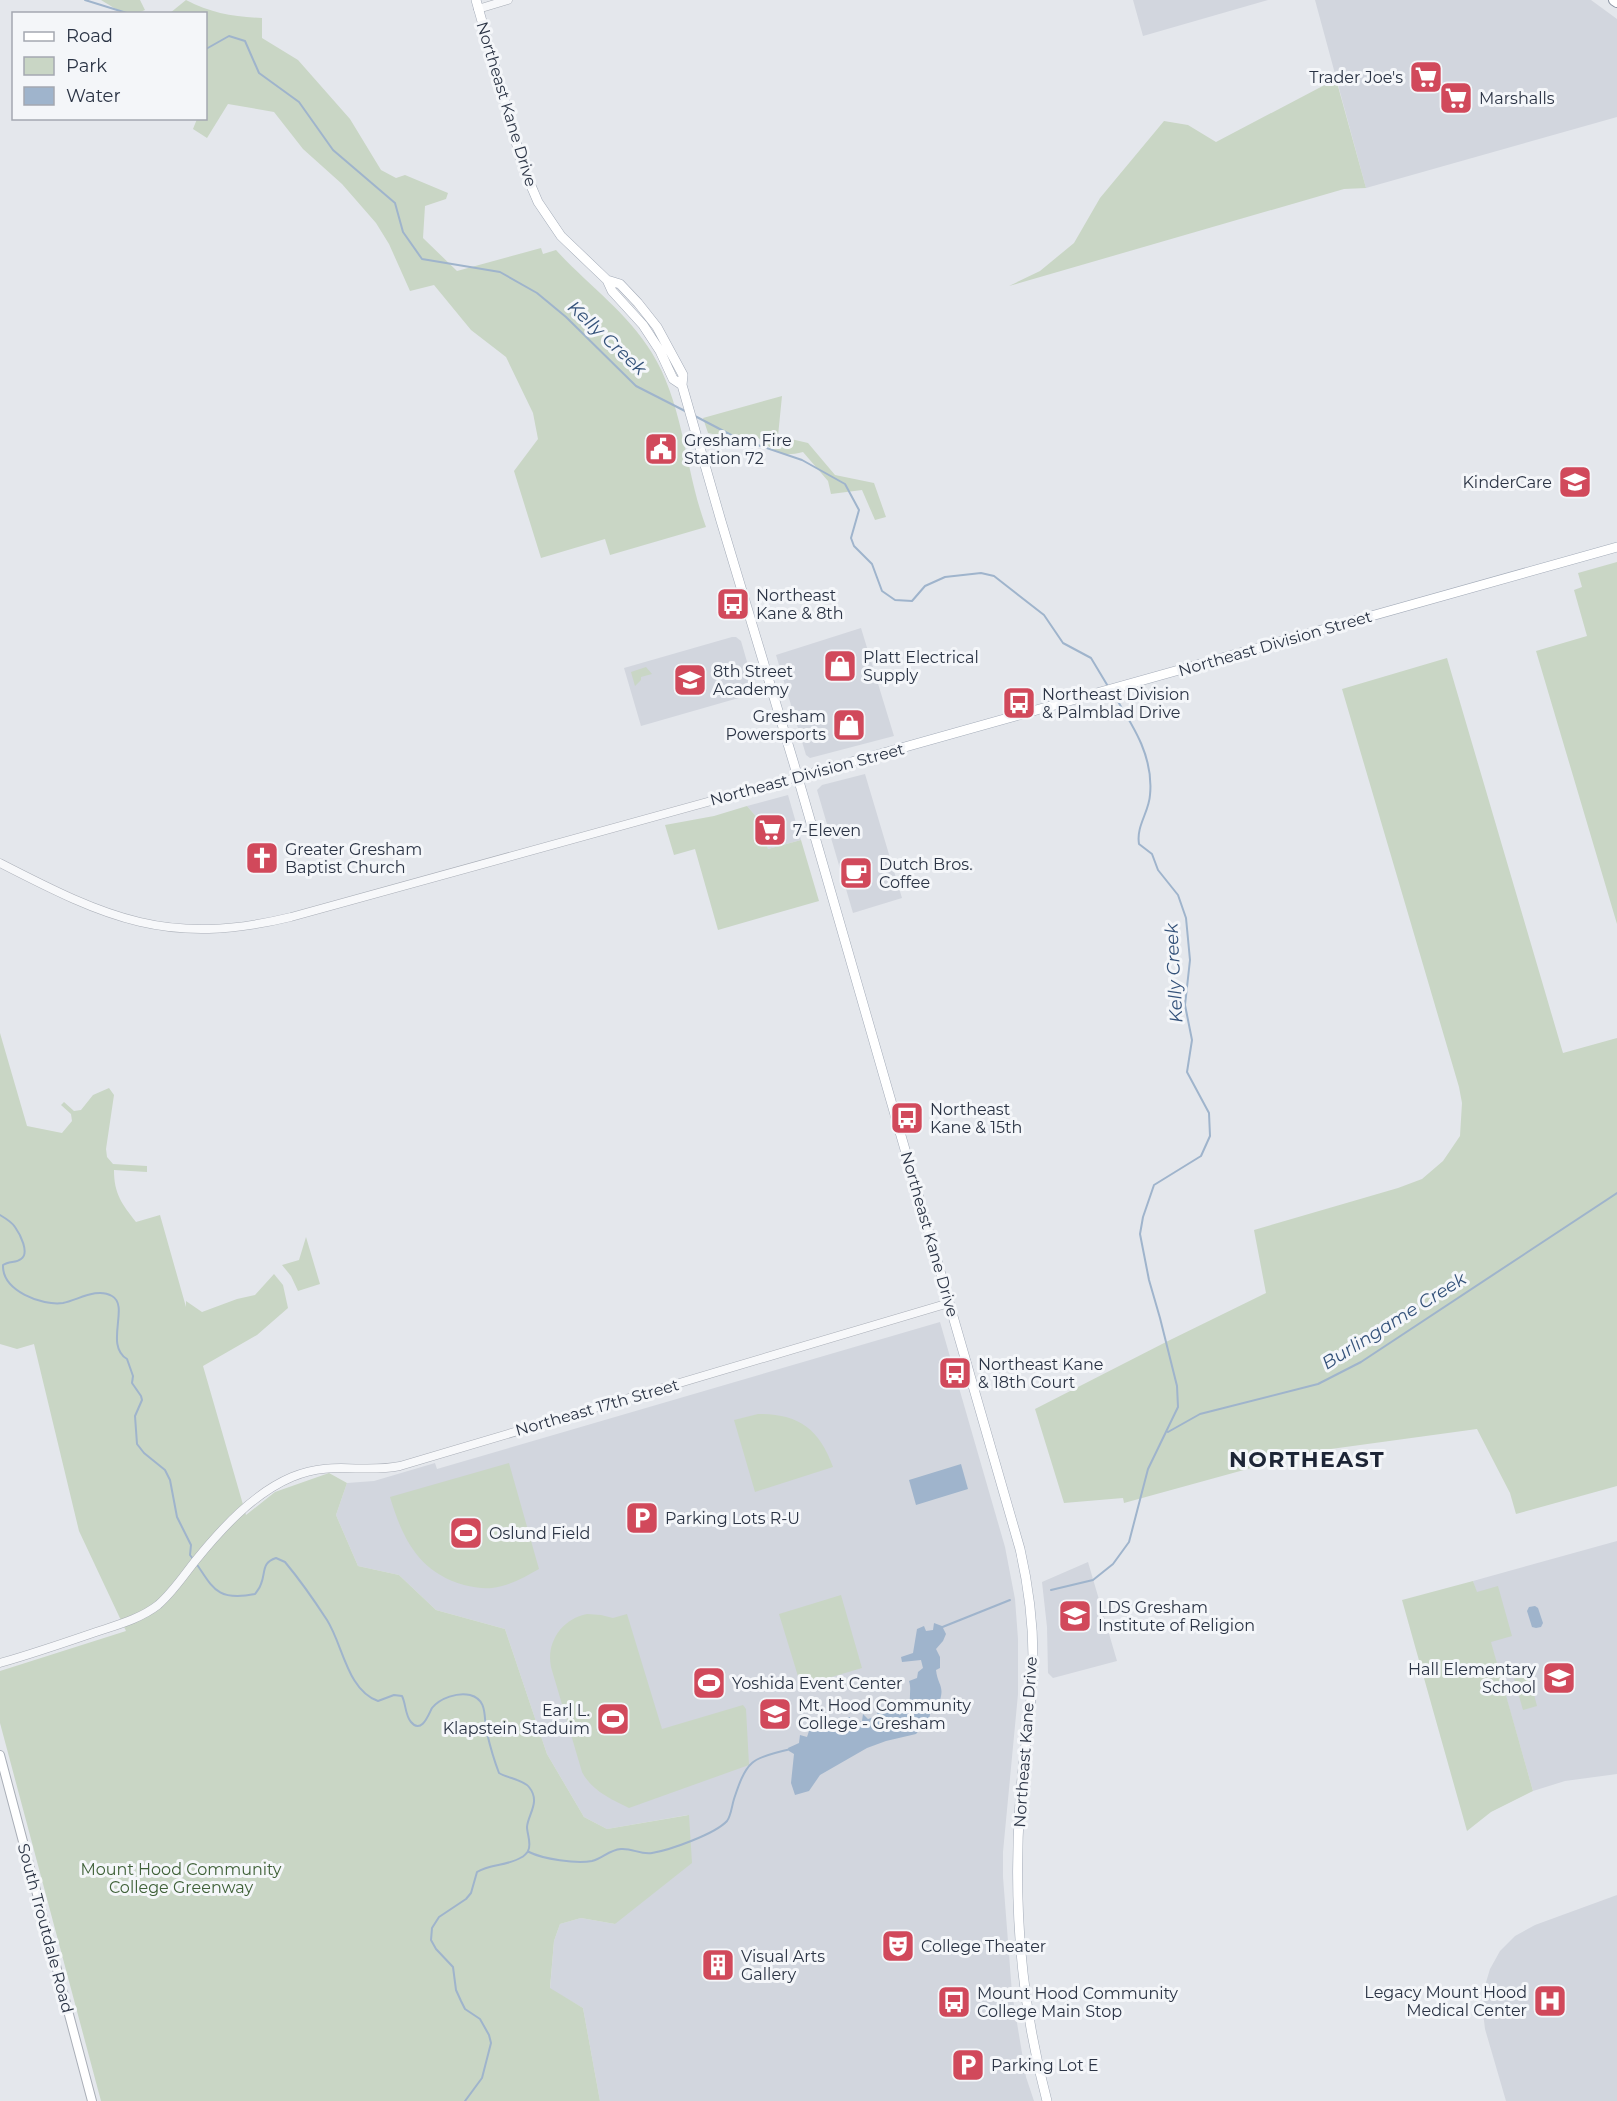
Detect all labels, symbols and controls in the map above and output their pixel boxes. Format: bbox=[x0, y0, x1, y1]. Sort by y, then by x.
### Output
legend bbox=[12, 12, 207, 120]
street label: Northeast Kane Drive bbox=[472, 19, 541, 189]
text: Road bbox=[66, 25, 113, 47]
text: Park bbox=[66, 55, 107, 77]
supermarket icon: Trader Joe's bbox=[1408, 59, 1444, 95]
place label: Trader Joe's bbox=[1309, 68, 1403, 87]
supermarket icon: Marshalls bbox=[1438, 80, 1474, 116]
text: Water bbox=[66, 85, 121, 107]
place label: Marshalls bbox=[1479, 89, 1555, 108]
water label: Kelly Creek bbox=[563, 296, 652, 381]
public building icon: Gresham Fire Station 72 bbox=[643, 431, 679, 467]
place label: Gresham Fire Station 72 bbox=[684, 431, 792, 468]
school or university icon: KinderCare bbox=[1557, 464, 1593, 500]
place label: KinderCare bbox=[1462, 473, 1552, 492]
bus stop icon: Northeast Kane & 8th bbox=[715, 586, 751, 622]
place label: Northeast Kane & 8th bbox=[756, 586, 844, 623]
street label: Northeast Division Street bbox=[1176, 607, 1375, 680]
shop icon: Platt Electrical Supply bbox=[822, 648, 858, 684]
place label: Platt Electrical Supply bbox=[863, 648, 979, 685]
school or university icon: 8th Street Academy bbox=[672, 662, 708, 698]
place label: 8th Street Academy bbox=[713, 662, 794, 699]
bus stop icon: Northeast Division & Palmblad Drive bbox=[1001, 685, 1037, 721]
place label: Northeast Division & Palmblad Drive bbox=[1042, 685, 1190, 722]
place label: Gresham Powersports bbox=[725, 707, 826, 744]
shop icon: Gresham Powersports bbox=[831, 707, 867, 743]
street label: Northeast Division Street bbox=[708, 739, 907, 810]
supermarket icon: 7-Eleven bbox=[752, 812, 788, 848]
place label: 7-Eleven bbox=[793, 821, 861, 840]
church icon: Greater Gresham Baptist Church bbox=[244, 840, 280, 876]
place label: Greater Gresham Baptist Church bbox=[285, 840, 422, 877]
cafe icon: Dutch Bros. Coffee bbox=[838, 855, 874, 891]
place label: Dutch Bros. Coffee bbox=[879, 855, 973, 892]
water label: Kelly Creek bbox=[1160, 921, 1188, 1023]
bus stop icon: Northeast Kane & 15th bbox=[889, 1100, 925, 1136]
place label: Northeast Kane & 15th bbox=[930, 1100, 1022, 1137]
street label: Northeast Kane Drive bbox=[897, 1149, 962, 1319]
water label: Burlingame Creek bbox=[1318, 1267, 1471, 1374]
bus stop icon: Northeast Kane & 18th Court bbox=[937, 1355, 973, 1391]
place label: Northeast Kane & 18th Court bbox=[978, 1355, 1103, 1392]
street label: Northeast 17th Street bbox=[513, 1375, 682, 1440]
district label: NORTHEAST bbox=[1229, 1446, 1385, 1473]
parking icon: Parking Lots R-U bbox=[624, 1500, 660, 1536]
place label: Parking Lots R-U bbox=[665, 1509, 800, 1528]
sports icon: Oslund Field bbox=[448, 1515, 484, 1551]
place label: Oslund Field bbox=[489, 1524, 590, 1543]
school or university icon: LDS Gresham Institute of Religion bbox=[1057, 1598, 1093, 1634]
place label: LDS Gresham Institute of Religion bbox=[1098, 1598, 1255, 1635]
street label: Northeast Kane Drive bbox=[1010, 1656, 1041, 1828]
place label: Hall Elementary School bbox=[1408, 1660, 1536, 1697]
school or university icon: Hall Elementary School bbox=[1541, 1660, 1577, 1696]
sports icon: Yoshida Event Center bbox=[691, 1665, 727, 1701]
place label: Yoshida Event Center bbox=[732, 1674, 903, 1693]
school or university icon: Mt. Hood Community College - Gresham bbox=[757, 1696, 793, 1732]
place label: Mt. Hood Community College - Gresham bbox=[798, 1696, 971, 1733]
place label: Earl L. Klapstein Staduim bbox=[443, 1701, 590, 1738]
sports icon: Earl L. Klapstein Staduim bbox=[595, 1701, 631, 1737]
street label: South Troutdale Road bbox=[14, 1841, 77, 2015]
park label: Mount Hood Community College Greenway bbox=[81, 1860, 282, 1897]
theatre icon: College Theater bbox=[880, 1928, 916, 1964]
place label: College Theater bbox=[921, 1937, 1046, 1956]
building icon: Visual Arts Gallery bbox=[700, 1947, 736, 1983]
place label: Visual Arts Gallery bbox=[741, 1947, 825, 1984]
place label: Legacy Mount Hood Medical Center bbox=[1364, 1983, 1527, 2020]
hospital icon: Legacy Mount Hood Medical Center bbox=[1532, 1983, 1568, 2019]
bus stop icon: Mount Hood Community College Main Stop bbox=[936, 1984, 972, 2020]
place label: Mount Hood Community College Main Stop bbox=[977, 1984, 1178, 2021]
parking icon: Parking Lot E bbox=[950, 2047, 986, 2083]
place label: Parking Lot E bbox=[991, 2056, 1099, 2075]

